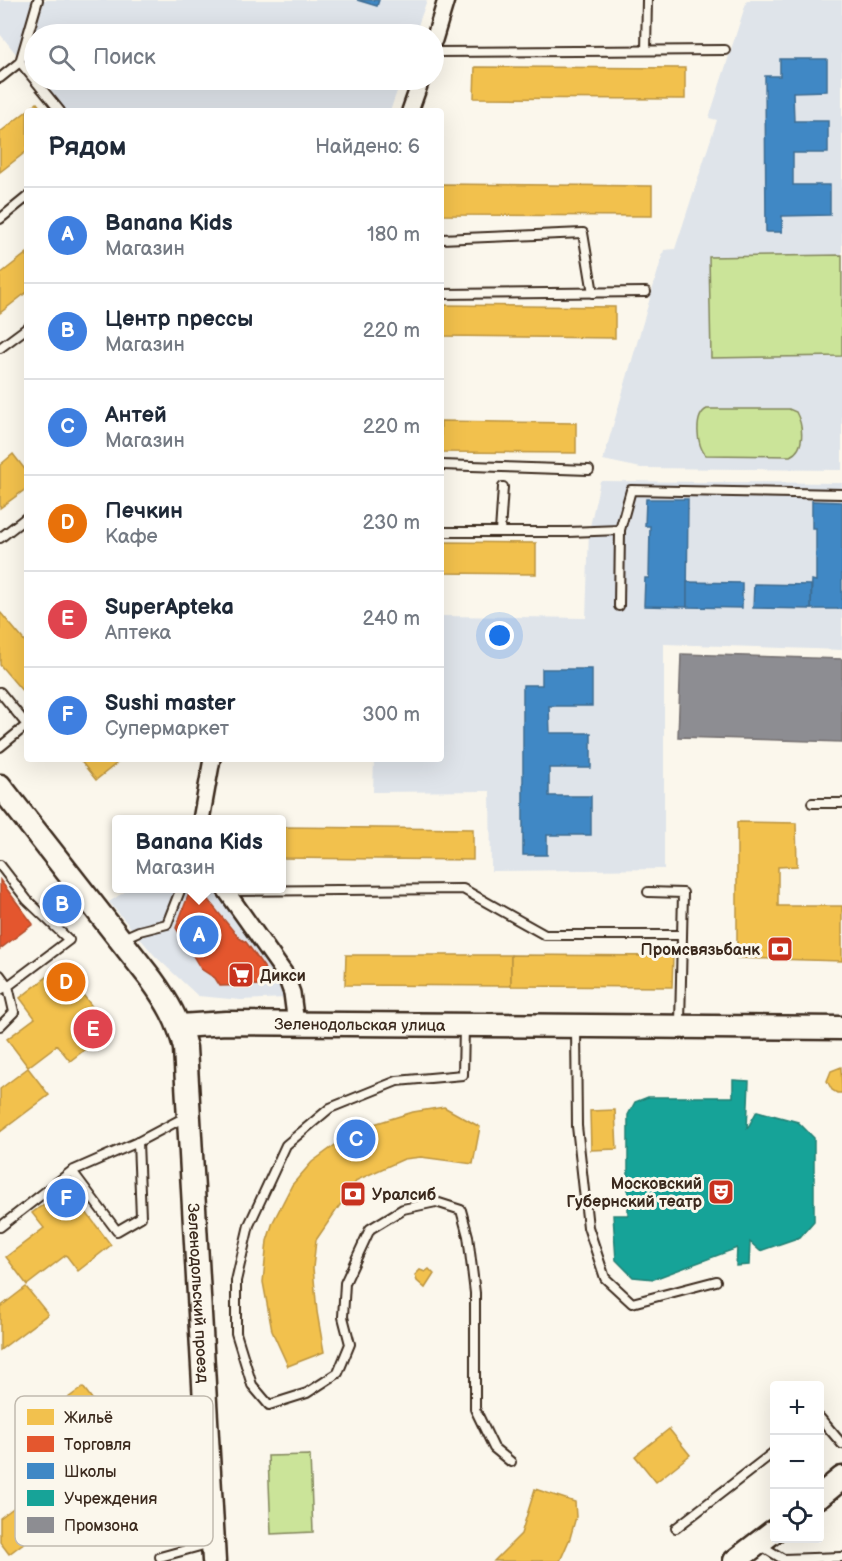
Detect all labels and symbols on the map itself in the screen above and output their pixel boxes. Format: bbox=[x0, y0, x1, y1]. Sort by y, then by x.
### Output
your location bbox=[485, 621, 514, 650]
pin: B bbox=[42, 882, 82, 926]
pin: A bbox=[180, 912, 218, 958]
bank icon: Промсвязьбанк bbox=[765, 934, 795, 964]
place label: Промсвязьбанк bbox=[641, 941, 760, 960]
pin: D bbox=[46, 960, 86, 1004]
supermarket icon: Дикси bbox=[226, 960, 256, 990]
place label: Дикси bbox=[260, 967, 306, 986]
pin: E bbox=[74, 1006, 112, 1052]
street label: Зеленодольская улица bbox=[274, 1015, 446, 1036]
pin: C bbox=[336, 1116, 376, 1162]
place label: Московский Губернский театр bbox=[566, 1175, 703, 1212]
pin: F bbox=[46, 1176, 86, 1220]
theatre icon: Московский Губернский театр bbox=[706, 1177, 736, 1207]
bank icon: Уралсиб bbox=[338, 1179, 368, 1209]
place label: Уралсиб bbox=[372, 1186, 436, 1205]
street label: Зеленодольский проезд bbox=[183, 1203, 212, 1384]
legend bbox=[15, 1396, 213, 1546]
text: Жильё bbox=[64, 1409, 113, 1428]
text: Торговля bbox=[64, 1436, 131, 1455]
text: Школы bbox=[64, 1463, 117, 1482]
text: Учреждения bbox=[64, 1490, 157, 1509]
text: Промзона bbox=[64, 1517, 139, 1536]

